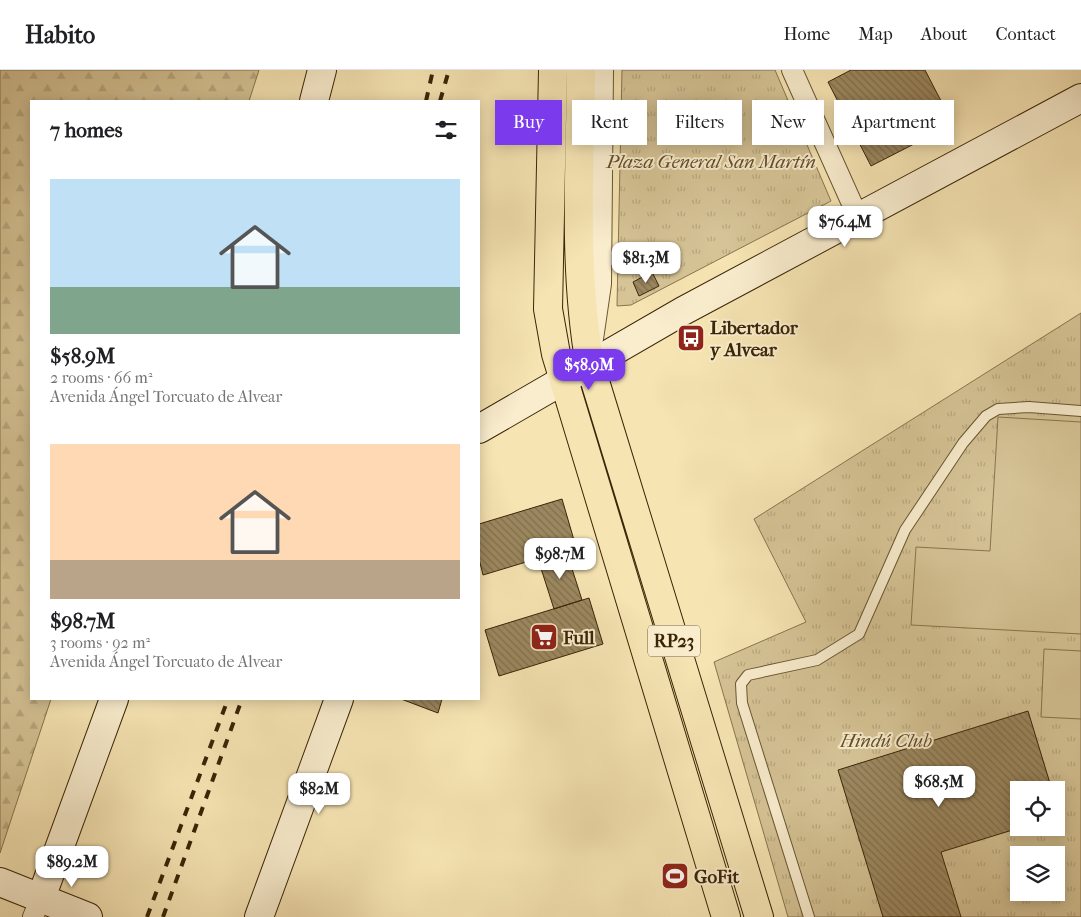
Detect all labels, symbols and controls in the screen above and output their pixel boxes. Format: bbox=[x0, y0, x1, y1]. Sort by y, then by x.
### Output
text: Habito bbox=[25, 21, 95, 49]
text: Home bbox=[783, 24, 830, 45]
text: Map bbox=[858, 24, 893, 45]
text: About bbox=[921, 24, 967, 45]
text: Contact bbox=[995, 24, 1056, 45]
chip: Buy bbox=[495, 100, 562, 145]
chip: Rent bbox=[572, 100, 647, 145]
chip: Filters bbox=[657, 100, 742, 145]
chip: New bbox=[752, 100, 824, 145]
chip: Apartment bbox=[834, 100, 954, 145]
icon: filters bbox=[432, 116, 460, 144]
text: 7 homes bbox=[50, 118, 122, 142]
park label: Plaza General San Martín bbox=[605, 151, 816, 173]
pin: $76.4M bbox=[804, 206, 886, 248]
icon: home bbox=[210, 212, 300, 302]
text: $76.4M bbox=[819, 212, 871, 231]
pin: $81.3M bbox=[605, 242, 687, 284]
text: $81.3M bbox=[623, 248, 669, 267]
place label: Libertador y Alvear bbox=[710, 317, 799, 361]
bus stop icon: Libertador y Alvear bbox=[676, 323, 706, 353]
text: $58.9M bbox=[50, 344, 115, 368]
pin: $58.9M bbox=[548, 348, 630, 391]
text: $58.9M bbox=[564, 355, 614, 374]
text: 2 rooms · 66 m² bbox=[50, 368, 152, 387]
text: Avenida Ángel Torcuato de Alvear bbox=[50, 387, 282, 406]
icon: home bbox=[210, 477, 300, 567]
pin: $98.7M bbox=[519, 538, 601, 580]
text: $98.7M bbox=[535, 544, 585, 563]
text: $98.7M bbox=[50, 609, 115, 633]
supermarket icon: Full bbox=[529, 622, 559, 652]
road number: RP23 bbox=[648, 626, 700, 656]
place label: Full bbox=[562, 627, 595, 649]
text: 3 rooms · 92 m² bbox=[50, 633, 150, 652]
text: Avenida Ángel Torcuato de Alvear bbox=[50, 652, 282, 671]
park label: Hindú Club bbox=[839, 730, 932, 752]
pin: $68.5M bbox=[898, 766, 980, 808]
pin: $82M bbox=[289, 772, 349, 815]
text: $68.5M bbox=[914, 772, 964, 791]
text: $82M bbox=[299, 779, 339, 798]
map controls bbox=[1010, 781, 1065, 901]
button: locate bbox=[1010, 781, 1065, 836]
pin: $89.2M bbox=[31, 846, 113, 888]
button: layers bbox=[1010, 846, 1065, 901]
text: $89.2M bbox=[46, 852, 98, 871]
sports icon: GoFit bbox=[660, 861, 690, 891]
place label: GoFit bbox=[694, 866, 740, 888]

